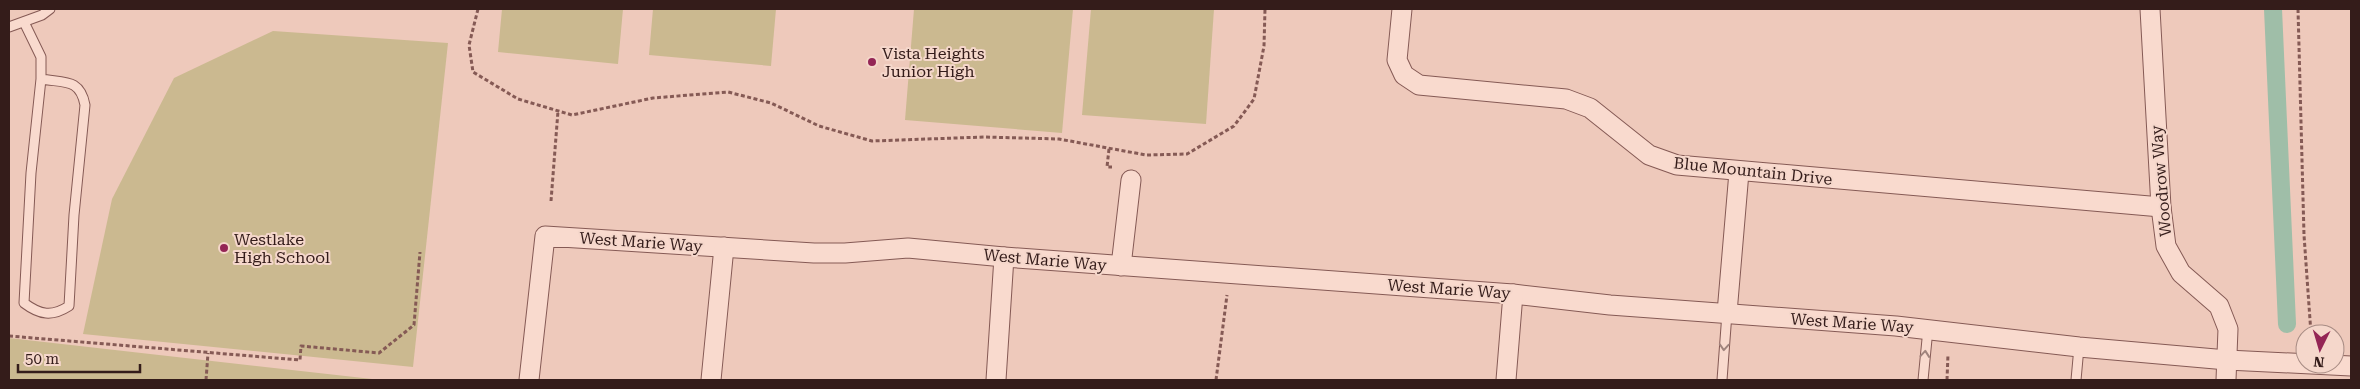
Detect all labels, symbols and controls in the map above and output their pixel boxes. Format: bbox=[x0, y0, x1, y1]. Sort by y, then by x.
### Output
place label: Vista Heights Junior High bbox=[882, 44, 985, 81]
marker: Vista Heights Junior High bbox=[866, 56, 878, 68]
street label: Woodrow Way bbox=[2147, 124, 2175, 238]
street label: Blue Mountain Drive bbox=[1673, 153, 1834, 189]
street label: West Marie Way bbox=[579, 228, 704, 256]
place label: Westlake High School bbox=[234, 230, 330, 267]
marker: Westlake High School bbox=[218, 242, 230, 254]
street label: West Marie Way bbox=[983, 245, 1108, 275]
street label: West Marie Way bbox=[1387, 275, 1512, 303]
street label: West Marie Way bbox=[1790, 309, 1915, 337]
north arrow bbox=[2295, 324, 2345, 374]
scale bar bbox=[18, 342, 140, 374]
one-way arrow bbox=[1719, 343, 1730, 351]
text: 50 m bbox=[25, 350, 60, 368]
one-way arrow bbox=[1920, 350, 1931, 358]
text: N bbox=[2313, 353, 2325, 370]

